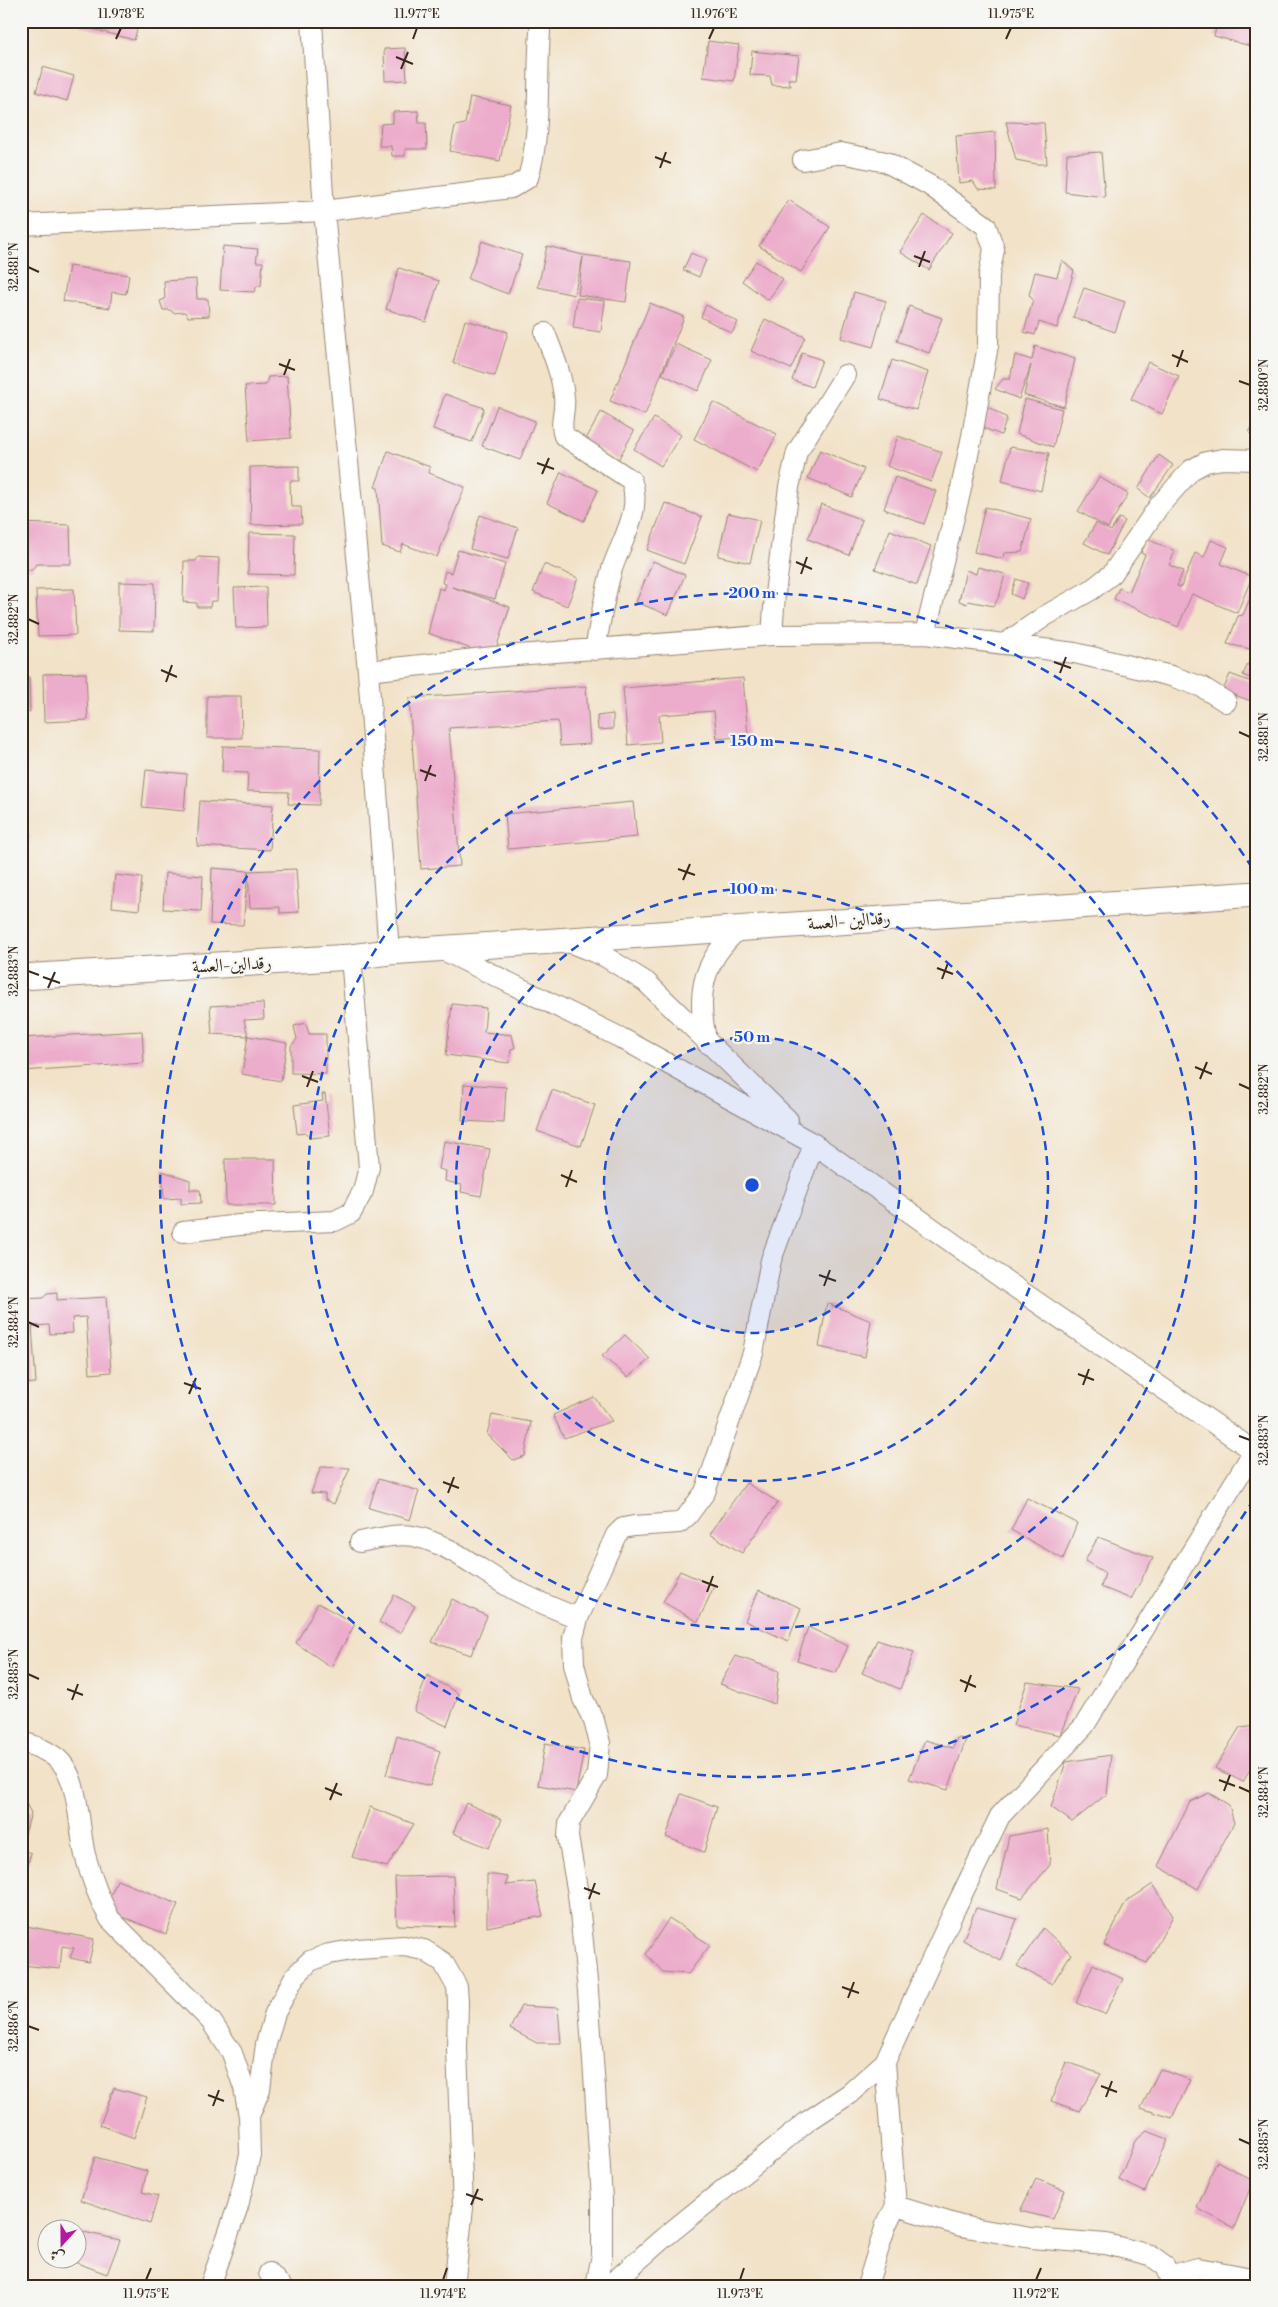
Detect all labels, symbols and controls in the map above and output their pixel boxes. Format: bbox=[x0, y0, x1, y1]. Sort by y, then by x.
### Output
text: 11.978°E bbox=[98, 7, 144, 22]
text: 11.977°E bbox=[394, 7, 440, 22]
text: 11.976°E bbox=[691, 7, 737, 22]
text: 11.975°E bbox=[988, 7, 1034, 22]
text: 32.881°N bbox=[7, 242, 22, 292]
text: 32.880°N bbox=[1257, 359, 1272, 411]
text: 200 m bbox=[728, 584, 776, 603]
text: 32.882°N bbox=[7, 593, 22, 645]
text: 32.881°N bbox=[1257, 712, 1272, 762]
text: 150 m bbox=[730, 732, 774, 751]
text: 100 m bbox=[730, 880, 775, 899]
street label: رقدالين -العسة bbox=[807, 907, 891, 935]
text: 32.883°N bbox=[7, 946, 22, 996]
street label: رقدالين-العسة bbox=[192, 951, 272, 979]
text: 50 m bbox=[734, 1028, 770, 1047]
text: 32.882°N bbox=[1257, 1063, 1272, 1115]
centre of rings bbox=[743, 1176, 761, 1194]
text: 32.884°N bbox=[7, 1296, 22, 1348]
text: 32.883°N bbox=[1257, 1415, 1272, 1465]
text: 32.885°N bbox=[7, 1649, 22, 1699]
text: 32.884°N bbox=[1257, 1766, 1272, 1818]
text: 32.886°N bbox=[7, 2000, 22, 2052]
text: 32.885°N bbox=[1257, 2119, 1272, 2169]
north arrow bbox=[38, 2220, 88, 2270]
text: ش bbox=[48, 2244, 67, 2266]
text: 11.975°E bbox=[123, 2287, 169, 2302]
text: 11.974°E bbox=[420, 2287, 466, 2302]
text: 11.973°E bbox=[717, 2287, 763, 2302]
text: 11.972°E bbox=[1013, 2287, 1059, 2302]

